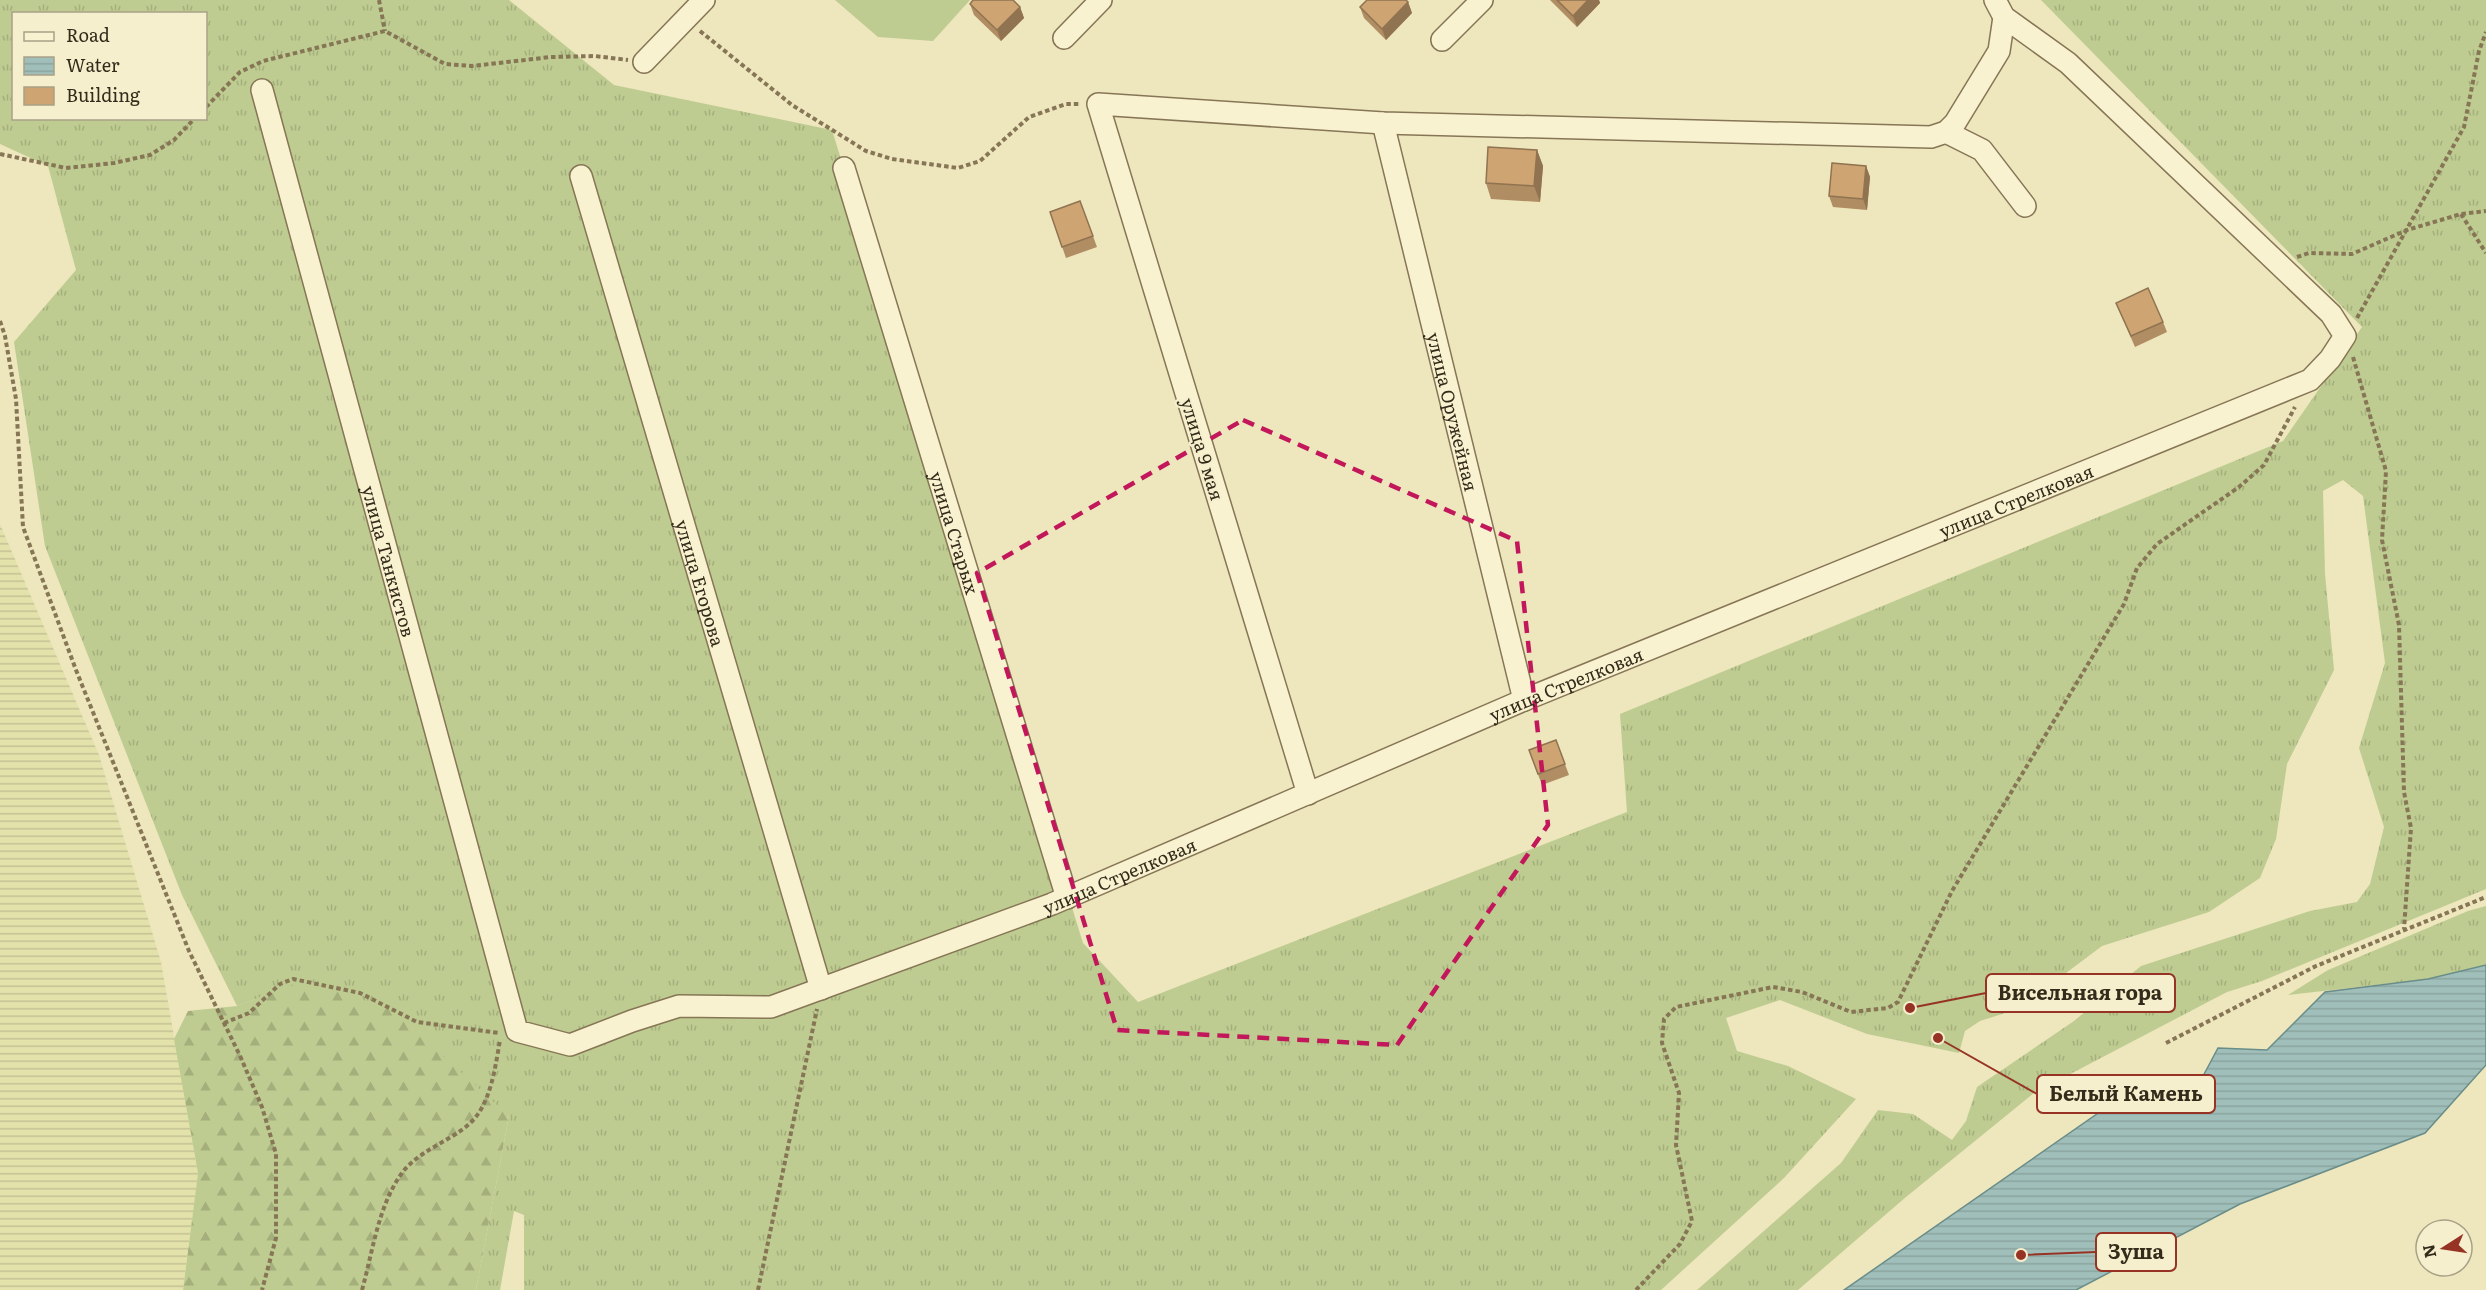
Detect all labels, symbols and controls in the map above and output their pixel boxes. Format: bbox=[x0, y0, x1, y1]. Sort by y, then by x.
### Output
legend bbox=[12, 12, 207, 120]
text: Road bbox=[66, 21, 110, 48]
text: Water bbox=[66, 51, 120, 78]
text: Building bbox=[66, 81, 141, 108]
street label: улица Оружейная bbox=[1421, 329, 1486, 494]
street label: улица 9 мая bbox=[1175, 394, 1231, 504]
street label: улица Стрелковая bbox=[1934, 456, 2097, 543]
street label: улица Старых bbox=[924, 468, 987, 598]
street label: улица Танкистов bbox=[356, 482, 423, 640]
street label: улица Егорова bbox=[670, 516, 733, 650]
street label: улица Стрелковая bbox=[1484, 640, 1647, 727]
street label: улица Стрелковая bbox=[1039, 830, 1200, 920]
callout: Висельная гора bbox=[1986, 974, 2175, 1012]
text: Висельная гора bbox=[1998, 976, 2163, 1006]
callout: Белый Камень bbox=[2037, 1075, 2215, 1113]
text: Белый Камень bbox=[2049, 1077, 2203, 1107]
north arrow bbox=[2414, 1218, 2474, 1278]
callout: Зуша bbox=[2096, 1233, 2176, 1271]
text: Зуша bbox=[2108, 1235, 2164, 1265]
text: N bbox=[2415, 1242, 2441, 1260]

